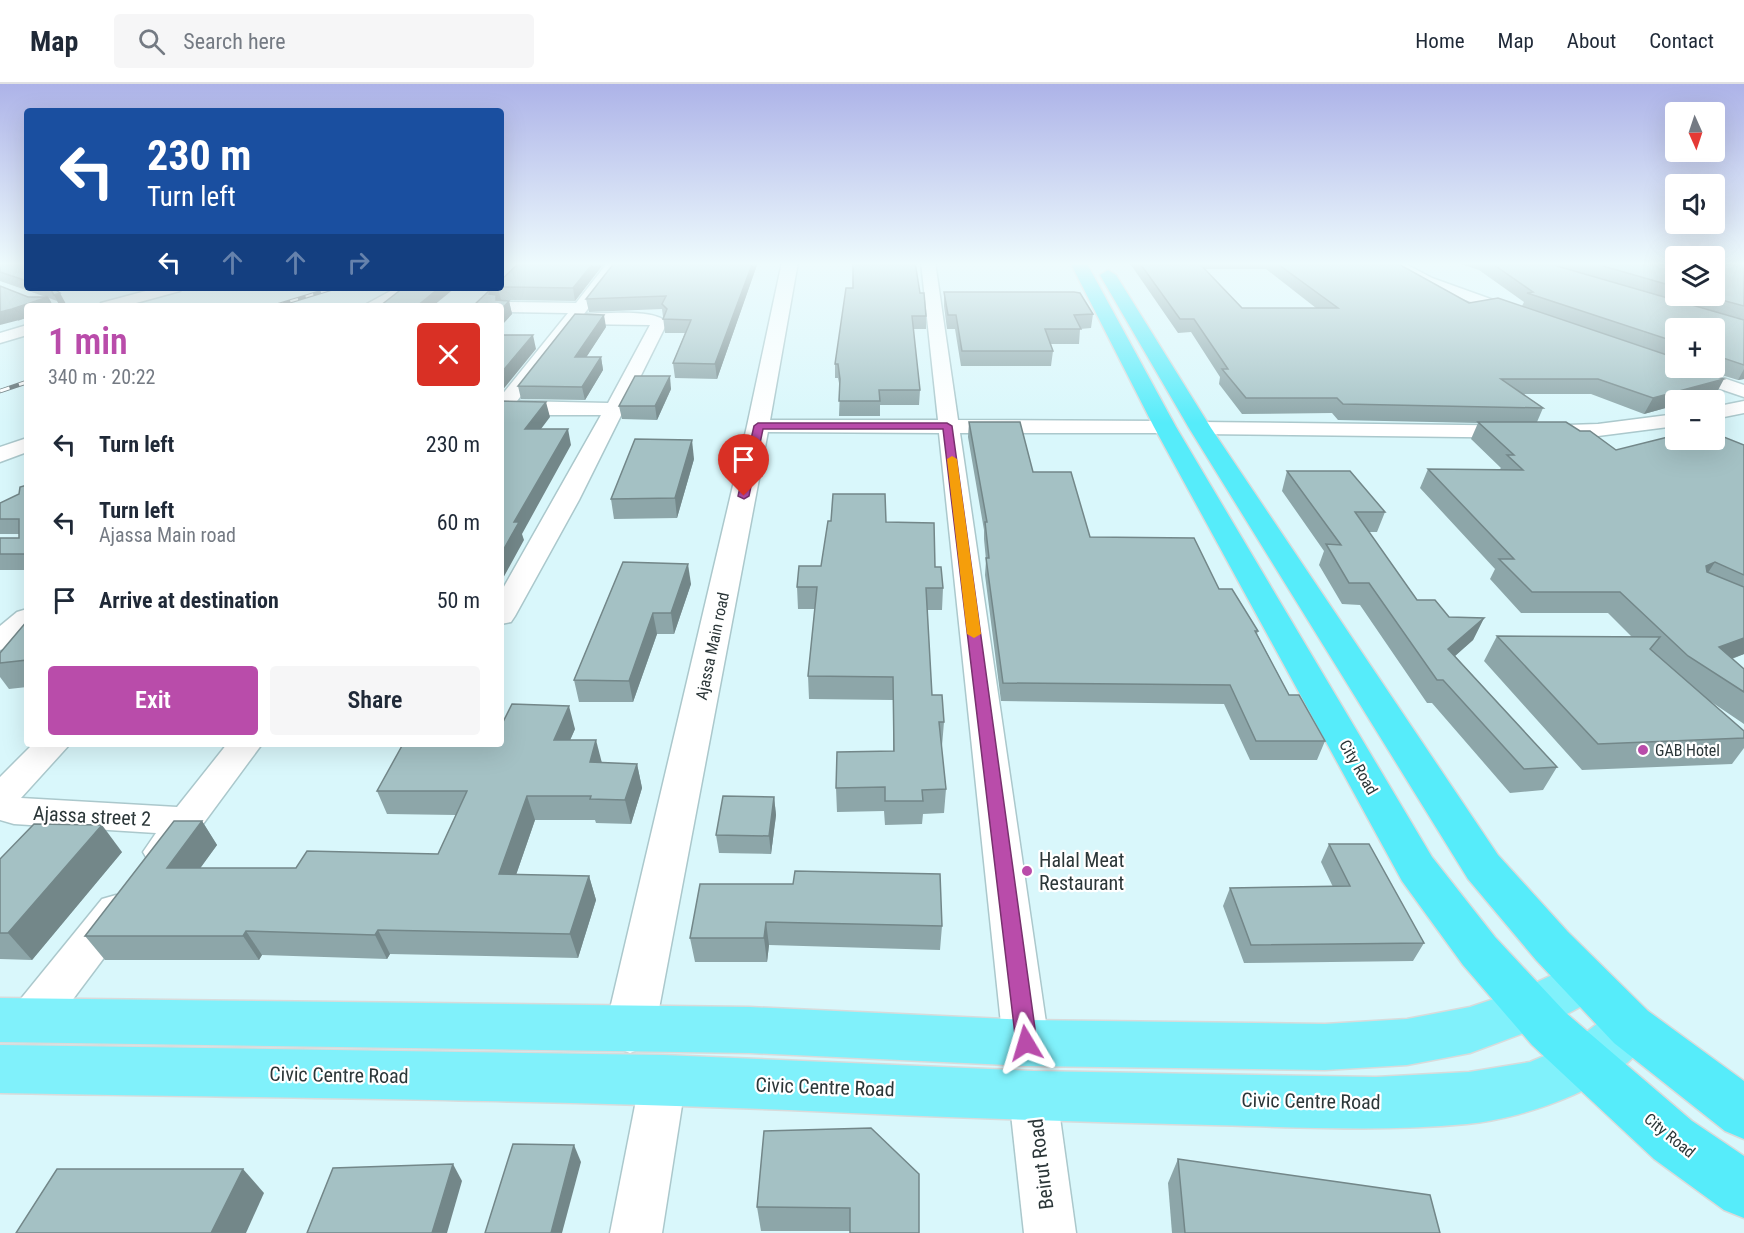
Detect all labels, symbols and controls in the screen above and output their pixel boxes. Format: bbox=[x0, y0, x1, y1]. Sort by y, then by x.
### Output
search box bbox=[114, 14, 534, 68]
text: Map bbox=[30, 25, 78, 58]
icon: search bbox=[135, 25, 168, 58]
text: Search here bbox=[183, 29, 286, 54]
text: Home bbox=[1415, 29, 1465, 53]
text: Map bbox=[1498, 29, 1534, 53]
text: About bbox=[1567, 29, 1616, 53]
text: Contact bbox=[1649, 29, 1714, 53]
north arrow bbox=[1665, 102, 1725, 162]
map controls bbox=[1665, 102, 1725, 450]
text: 230 m bbox=[147, 131, 252, 180]
icon: left bbox=[48, 132, 126, 210]
button: sound bbox=[1665, 174, 1725, 234]
text: Turn left bbox=[147, 181, 236, 213]
icon: left bbox=[153, 246, 186, 279]
icon: ahead bbox=[216, 246, 249, 279]
icon: ahead bbox=[279, 246, 312, 279]
icon: right bbox=[342, 246, 375, 279]
button: layers bbox=[1665, 246, 1725, 306]
button: + bbox=[1665, 318, 1725, 378]
text: 1 min bbox=[48, 321, 128, 363]
button: close bbox=[417, 323, 480, 386]
text: 340 m · 20:22 bbox=[48, 365, 155, 389]
button: − bbox=[1665, 390, 1725, 450]
icon: left bbox=[48, 428, 81, 461]
text: Turn left bbox=[99, 432, 174, 457]
text: 230 m bbox=[426, 432, 480, 457]
pin bbox=[718, 434, 769, 496]
icon: arrive bbox=[727, 443, 760, 476]
text: Turn left bbox=[99, 498, 174, 523]
icon: left bbox=[48, 506, 81, 539]
text: 60 m bbox=[437, 510, 480, 535]
text: Ajassa Main road bbox=[99, 523, 236, 547]
icon: arrive bbox=[48, 584, 81, 617]
text: Arrive at destination bbox=[99, 588, 279, 613]
text: 50 m bbox=[437, 588, 480, 613]
street label: Ajassa Main road bbox=[692, 591, 733, 702]
button: Exit bbox=[48, 666, 258, 735]
button: Share bbox=[270, 666, 480, 735]
street label: City Road bbox=[1335, 737, 1382, 798]
place label: GAB Hotel bbox=[1655, 741, 1720, 760]
marker: GAB Hotel bbox=[1636, 743, 1650, 757]
street label: Ajassa street 2 bbox=[32, 801, 152, 831]
place label: Halal Meat Restaurant bbox=[1039, 848, 1124, 895]
marker: Halal Meat Restaurant bbox=[1020, 864, 1034, 878]
position arrow bbox=[994, 1011, 1058, 1075]
street label: Civic Centre Road bbox=[269, 1062, 409, 1088]
street label: Civic Centre Road bbox=[755, 1073, 895, 1101]
street label: Civic Centre Road bbox=[1241, 1088, 1381, 1114]
street label: City Road bbox=[1640, 1109, 1699, 1162]
street label: Beirut Road bbox=[1024, 1117, 1058, 1211]

